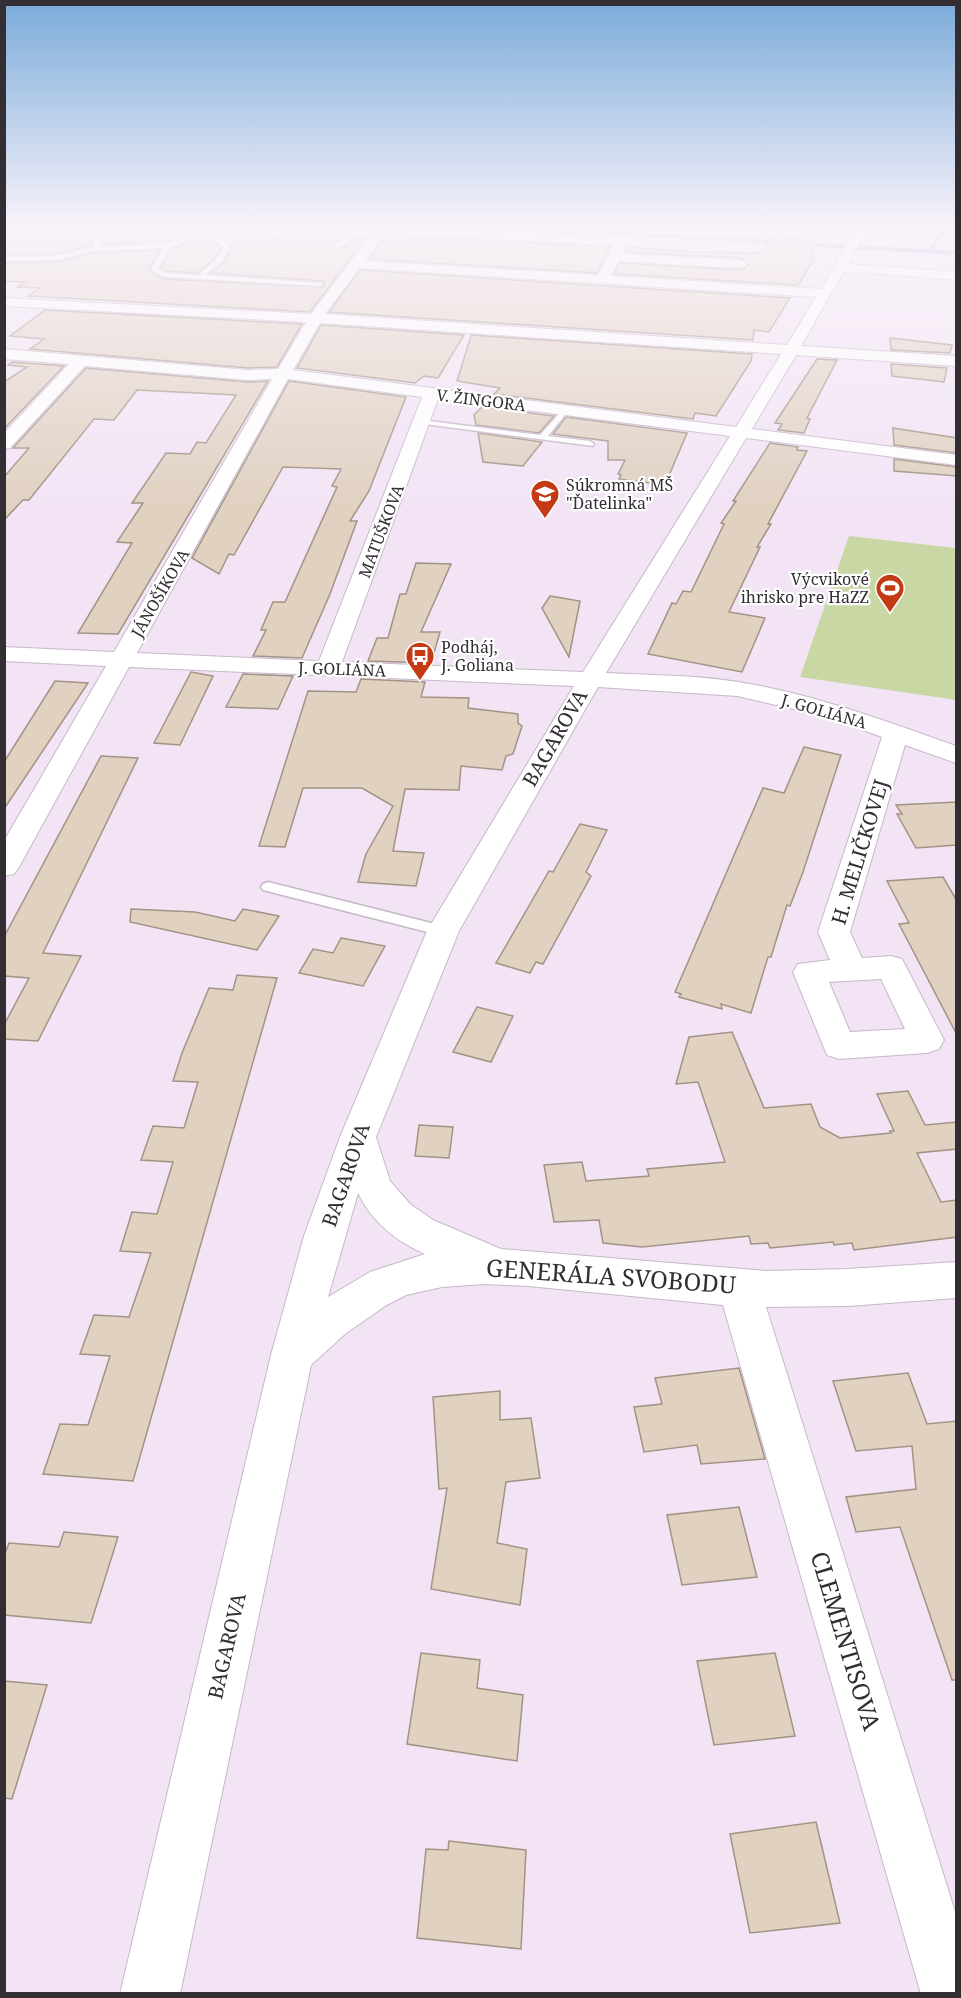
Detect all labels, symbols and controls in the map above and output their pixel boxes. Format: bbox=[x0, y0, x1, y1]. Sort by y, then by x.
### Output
street label: V. ŽINGORA bbox=[435, 384, 528, 416]
place label: Súkromná MŠ "Ďatelinka" bbox=[566, 474, 673, 514]
school or university icon: Súkromná MŠ "Ďatelinka" bbox=[529, 478, 561, 520]
street label: MATUŠKOVA bbox=[353, 480, 409, 581]
street label: JÁNOŠÍKOVA bbox=[125, 544, 195, 642]
place label: Výcvikové ihrisko pre HaZZ bbox=[741, 568, 869, 608]
sports icon: Výcvikové ihrisko pre HaZZ bbox=[874, 572, 906, 614]
place label: Podháj, J. Goliana bbox=[440, 636, 514, 676]
bus stop icon: Podháj, J. Goliana bbox=[404, 640, 436, 682]
street label: J. GOLIÁNA bbox=[297, 656, 387, 682]
street label: BAGAROVA bbox=[516, 683, 594, 791]
street label: J. GOLIÁNA bbox=[778, 688, 870, 734]
street label: H. MELIČKOVEJ bbox=[825, 776, 894, 928]
street label: BAGAROVA bbox=[315, 1119, 376, 1230]
street label: GENERÁLA SVOBODU bbox=[485, 1250, 737, 1301]
street label: CLEMENTISOVA bbox=[804, 1547, 889, 1734]
street label: BAGAROVA bbox=[201, 1589, 252, 1702]

